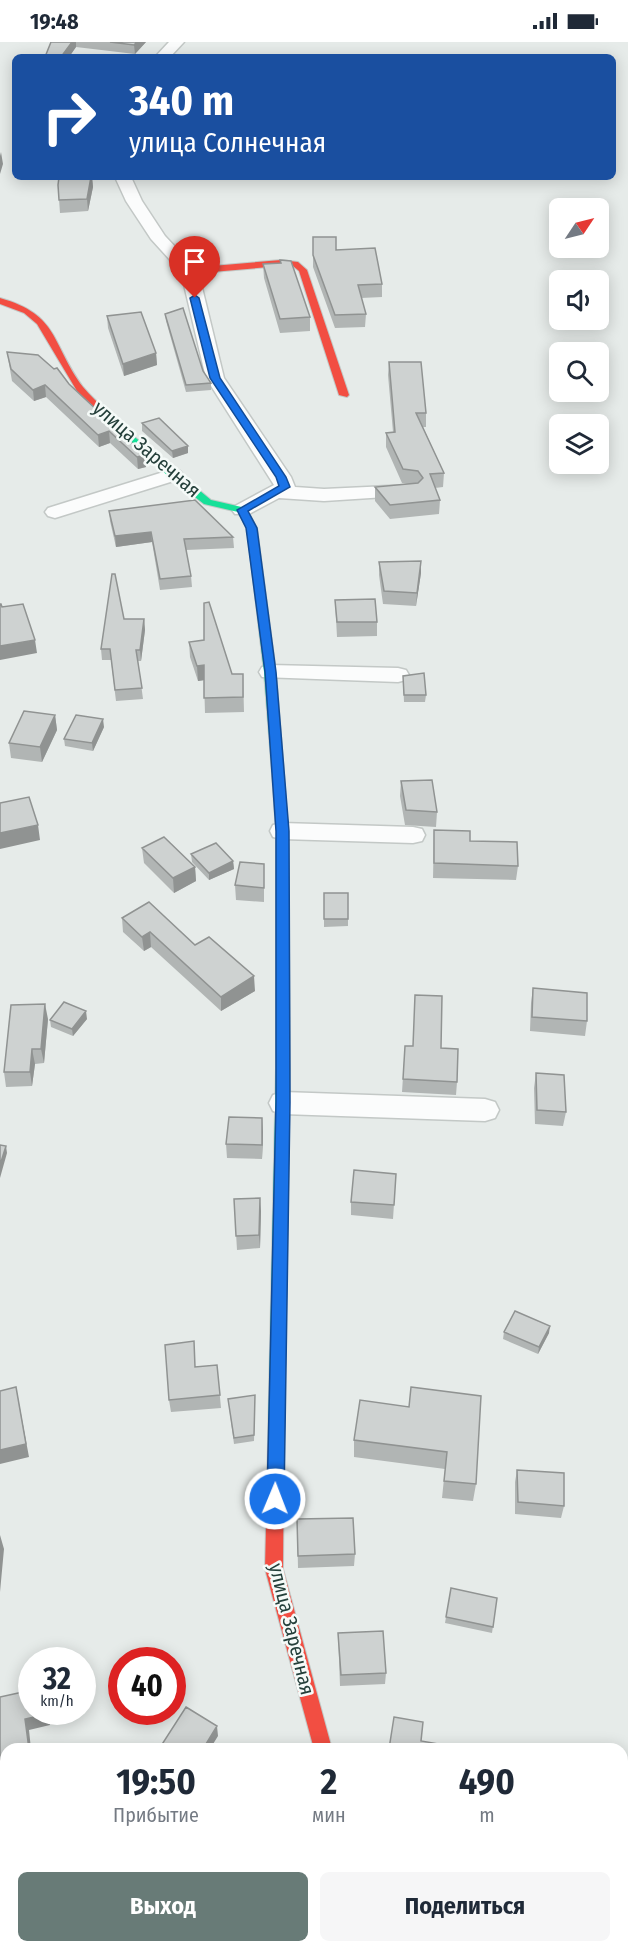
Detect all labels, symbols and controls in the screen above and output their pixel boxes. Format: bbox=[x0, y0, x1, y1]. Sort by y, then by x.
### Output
text: 19:48 bbox=[30, 8, 79, 35]
text: 340 m bbox=[129, 76, 234, 126]
icon: right bbox=[30, 78, 108, 156]
text: улица Солнечная bbox=[129, 127, 326, 159]
north arrow bbox=[549, 198, 609, 258]
map controls bbox=[549, 198, 609, 474]
pin bbox=[169, 236, 220, 298]
icon: arrive bbox=[178, 245, 211, 278]
button: sound bbox=[549, 270, 609, 330]
button: search bbox=[549, 342, 609, 402]
street label: улица Заречная bbox=[88, 396, 206, 502]
button: layers bbox=[549, 414, 609, 474]
position arrow bbox=[243, 1467, 307, 1531]
street label: улица Заречная bbox=[264, 1561, 320, 1697]
speed limit sign: 40 bbox=[108, 1647, 186, 1725]
text: 32 bbox=[43, 1661, 71, 1697]
text: km/h bbox=[40, 1692, 74, 1710]
text: 19:50 bbox=[116, 1760, 196, 1804]
text: 2 bbox=[321, 1760, 337, 1804]
text: 490 bbox=[459, 1760, 515, 1804]
text: Прибытие bbox=[113, 1803, 199, 1827]
text: мин bbox=[312, 1803, 346, 1827]
text: m bbox=[479, 1803, 495, 1827]
button: Выход bbox=[18, 1872, 308, 1941]
button: Поделиться bbox=[320, 1872, 610, 1941]

